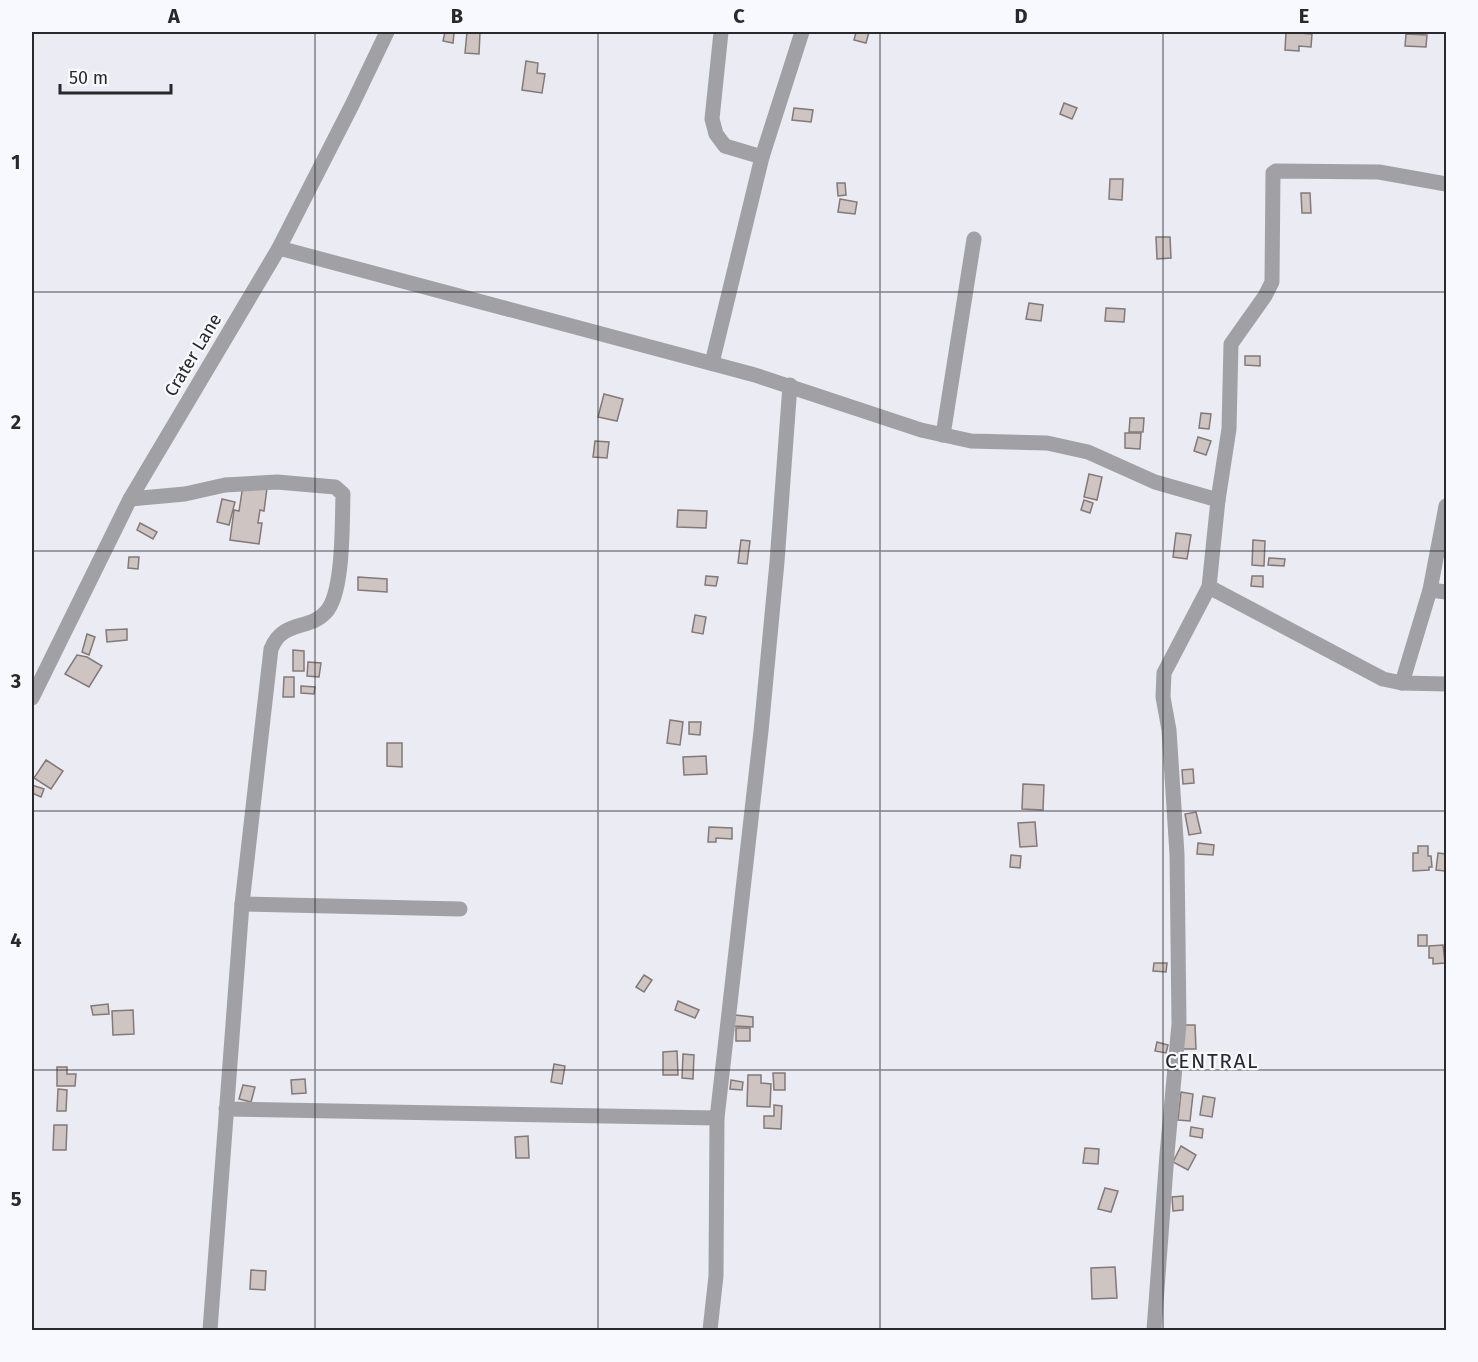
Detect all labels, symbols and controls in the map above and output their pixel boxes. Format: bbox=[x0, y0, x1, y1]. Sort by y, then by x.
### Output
text: A bbox=[167, 4, 181, 28]
text: B bbox=[451, 4, 463, 28]
text: C bbox=[733, 4, 745, 28]
text: D bbox=[1014, 4, 1028, 28]
text: E bbox=[1299, 4, 1309, 28]
scale bar bbox=[60, 57, 171, 95]
text: 50 m bbox=[69, 67, 108, 89]
text: 1 bbox=[11, 150, 21, 174]
street label: Crater Lane bbox=[160, 310, 226, 400]
text: 2 bbox=[11, 410, 21, 434]
text: 3 bbox=[10, 669, 21, 693]
text: 4 bbox=[10, 928, 22, 952]
district label: CENTRAL bbox=[1165, 1048, 1259, 1074]
text: 5 bbox=[11, 1187, 22, 1211]

